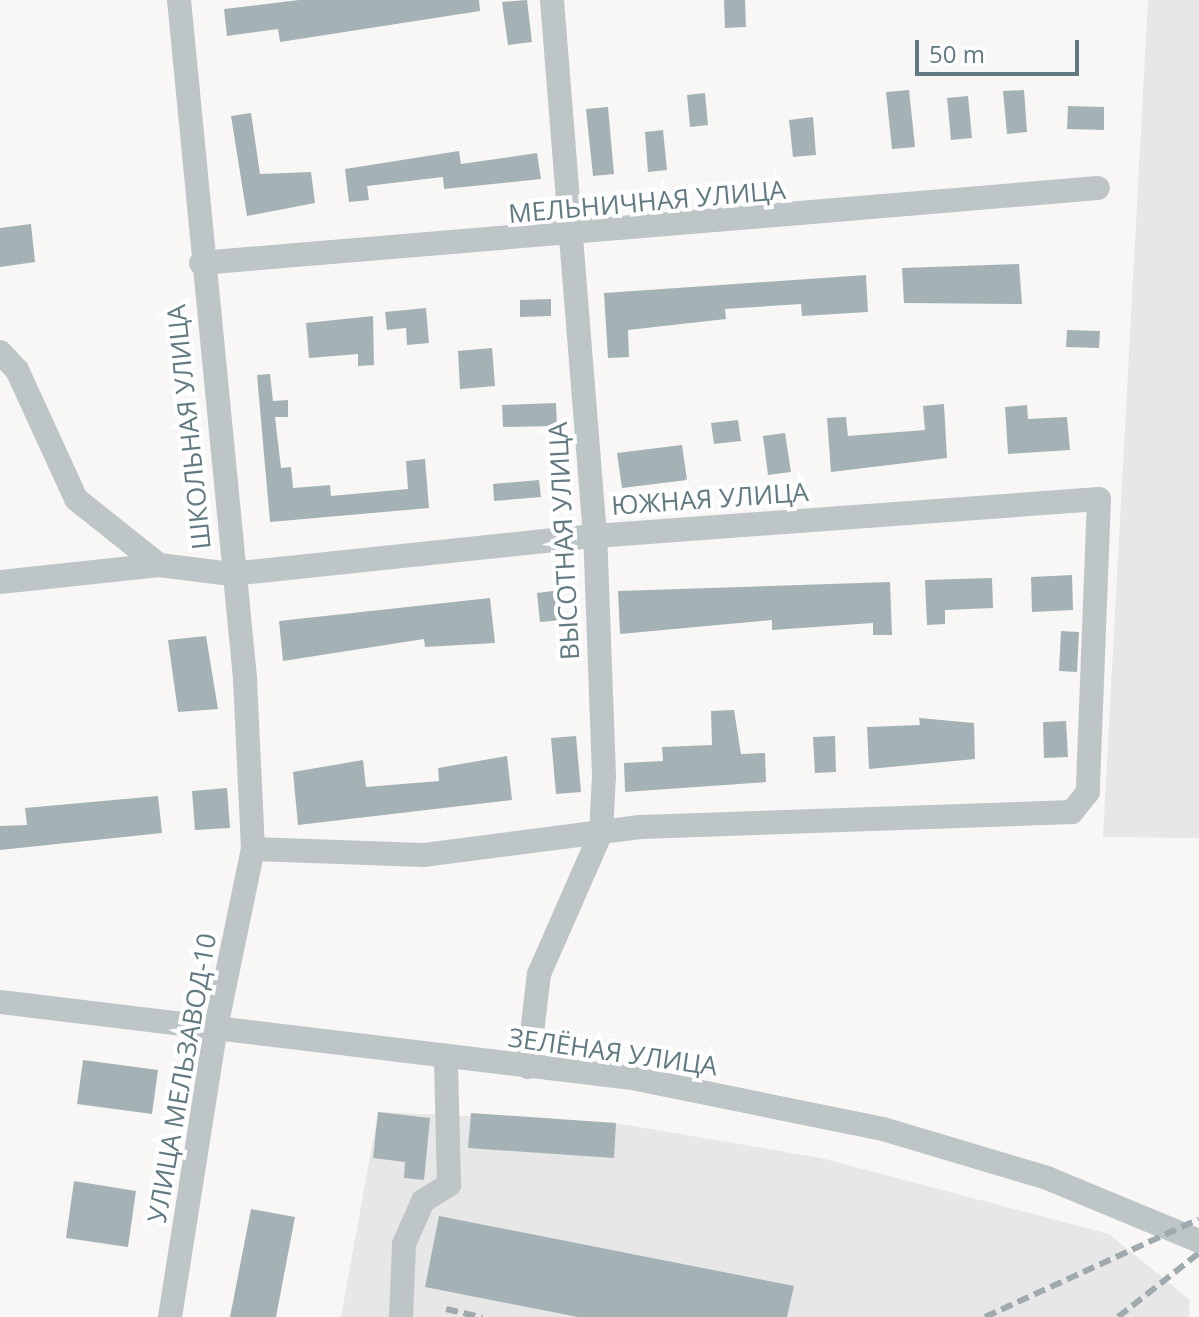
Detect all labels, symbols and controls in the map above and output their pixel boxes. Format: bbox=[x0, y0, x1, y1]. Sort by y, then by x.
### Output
scale bar bbox=[919, 24, 1083, 74]
text: 50 m bbox=[929, 37, 985, 70]
street label: МЕЛЬНИЧНАЯ УЛИЦА bbox=[507, 174, 787, 230]
street label: ШКОЛЬНАЯ УЛИЦА bbox=[161, 303, 217, 551]
street label: ВЫСОТНАЯ УЛИЦА bbox=[542, 421, 586, 661]
street label: ЮЖНАЯ УЛИЦА bbox=[610, 477, 810, 521]
street label: УЛИЦА МЕЛЬЗАВОД-10 bbox=[141, 931, 223, 1225]
street label: ЗЕЛЁНАЯ УЛИЦА bbox=[506, 1022, 720, 1082]

